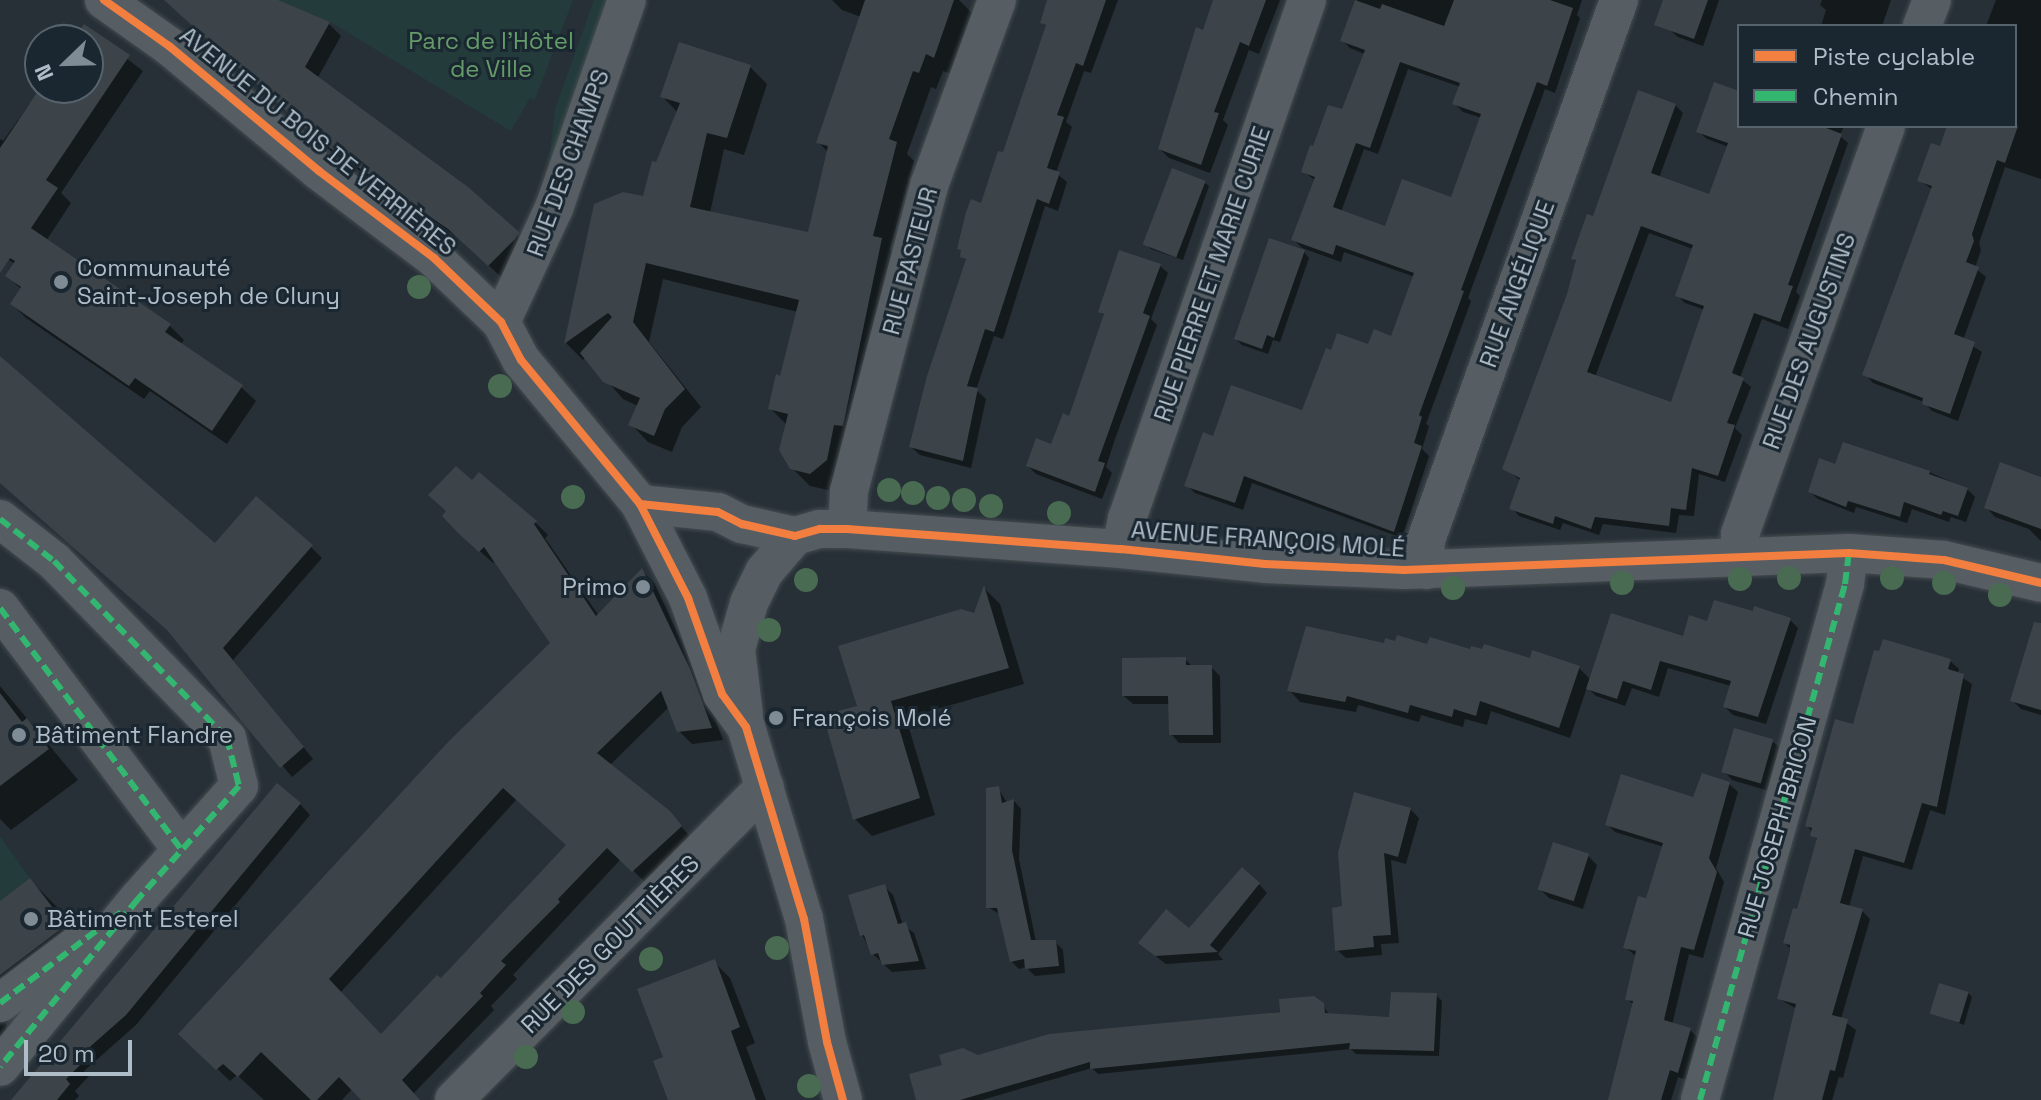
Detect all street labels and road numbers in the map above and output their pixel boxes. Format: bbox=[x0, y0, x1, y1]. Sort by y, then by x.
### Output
street label: AVENUE DU BOIS DE VERRIÈRES bbox=[174, 20, 462, 262]
street label: RUE DES CHAMPS bbox=[521, 65, 615, 261]
street label: RUE PIERRE ET MARIE CURIE bbox=[1148, 122, 1276, 426]
street label: RUE PASTEUR bbox=[876, 184, 944, 338]
street label: RUE ANGÉLIQUE bbox=[1473, 197, 1561, 371]
street label: RUE DES AUGUSTINS bbox=[1756, 229, 1862, 453]
street label: AVENUE FRANÇOIS MOLÉ bbox=[1130, 515, 1406, 563]
street label: RUE JOSEPH BRICON bbox=[1732, 713, 1822, 941]
street label: RUE DES GOUTTIÈRES bbox=[515, 849, 705, 1039]

